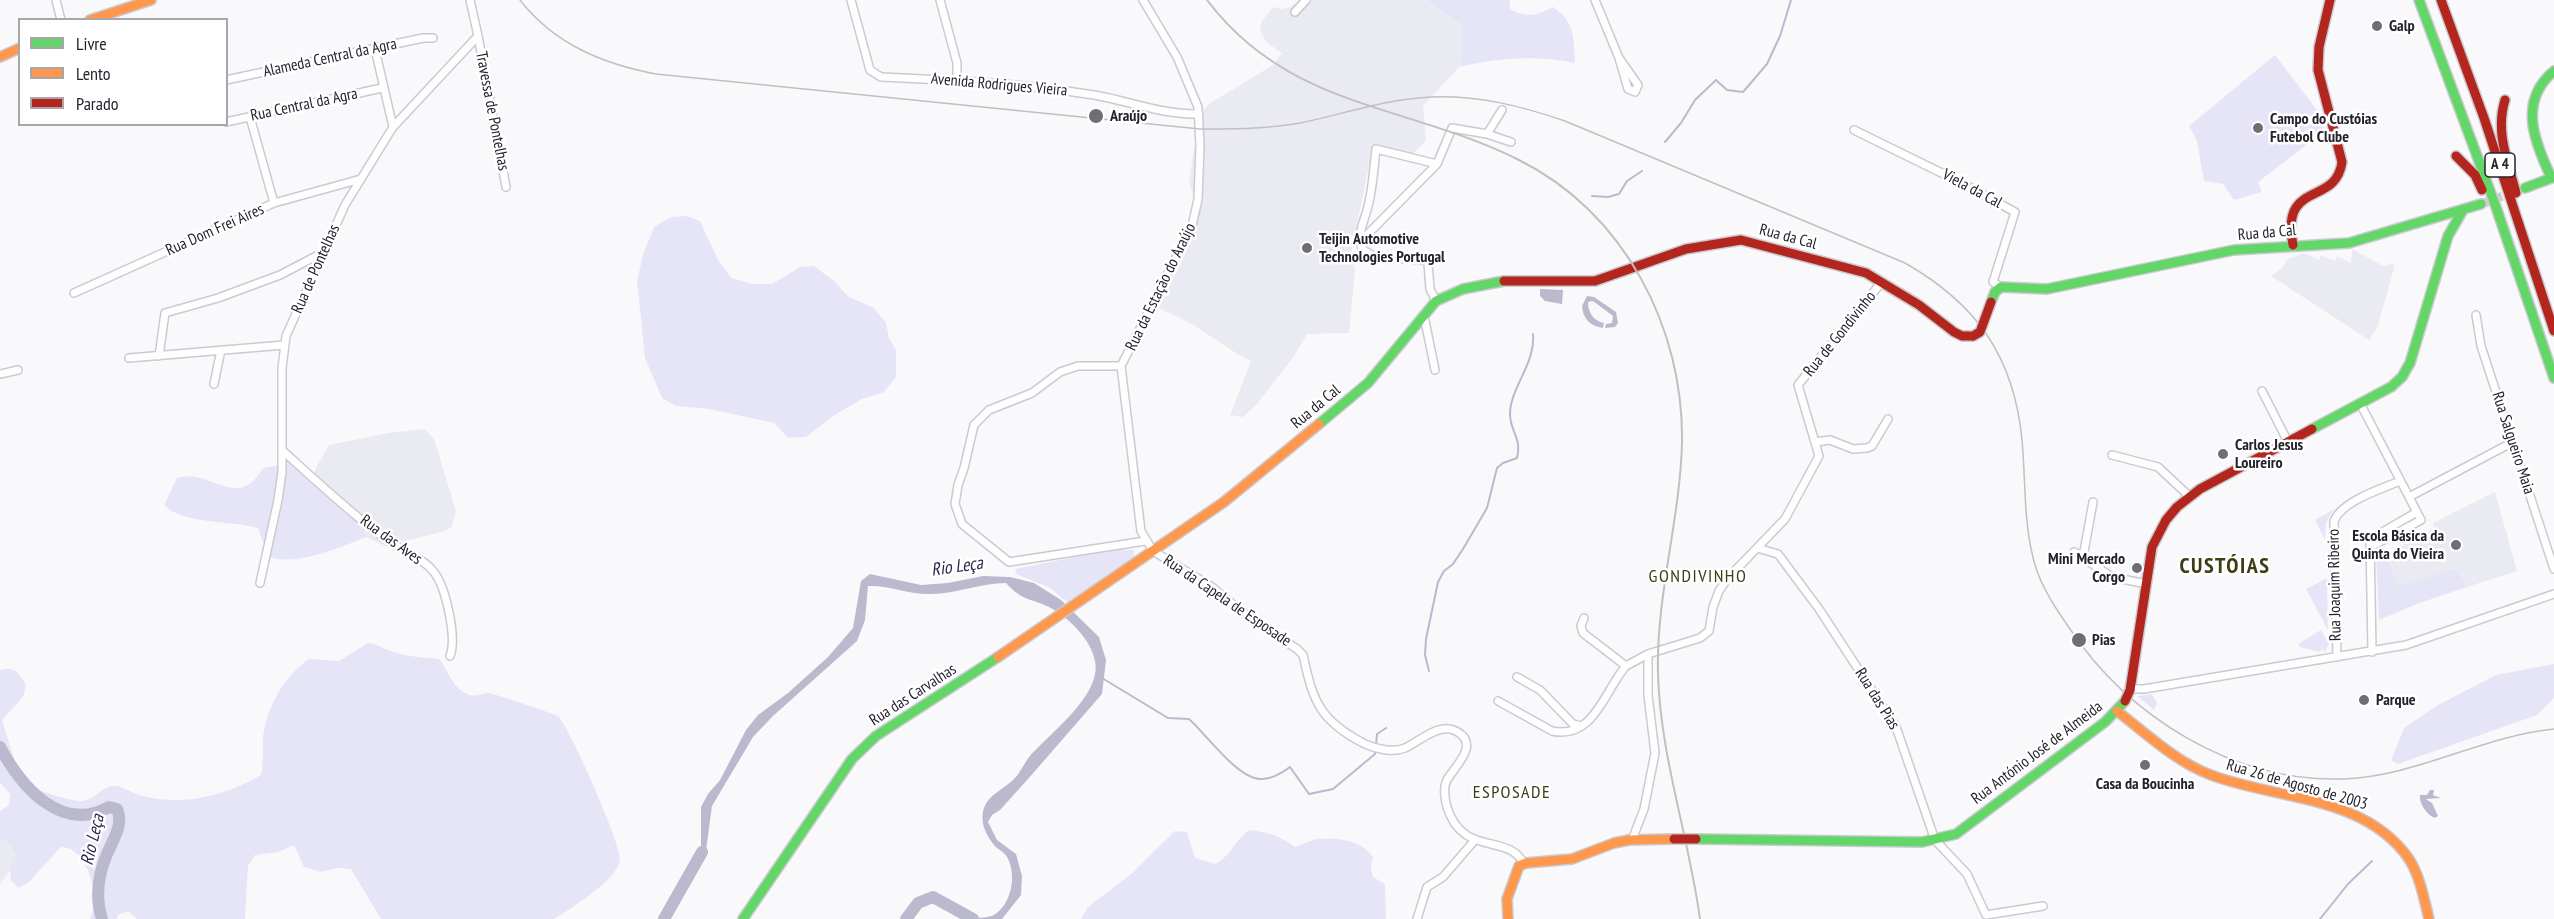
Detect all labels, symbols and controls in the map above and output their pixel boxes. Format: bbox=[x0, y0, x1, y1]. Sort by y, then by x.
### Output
place label: Galp bbox=[2389, 16, 2415, 36]
legend bbox=[18, 18, 228, 126]
marker: Galp bbox=[2370, 19, 2384, 33]
text: Livre bbox=[76, 32, 107, 55]
street label: Alameda Central da Agra bbox=[261, 34, 399, 82]
street label: Travessa de Pontelhas bbox=[471, 50, 513, 172]
text: Lento bbox=[76, 62, 111, 85]
street label: Avenida Rodrigues Vieira bbox=[930, 69, 1068, 101]
street label: Rua Central da Agra bbox=[249, 84, 359, 126]
text: Parado bbox=[76, 92, 119, 115]
place label: Araújo bbox=[1110, 106, 1147, 126]
marker: Araújo bbox=[1087, 107, 1105, 125]
place label: Campo do Custóias Futebol Clube bbox=[2270, 109, 2377, 147]
marker: Campo do Custóias Futebol Clube bbox=[2251, 121, 2265, 135]
road number: A 4 bbox=[2485, 153, 2515, 177]
street label: Viela da Cal bbox=[1939, 165, 2005, 213]
street label: Rua Dom Frei Aires bbox=[163, 200, 267, 260]
street label: Rua da Estação do Araújo bbox=[1122, 220, 1200, 354]
street label: Rua da Cal bbox=[1757, 220, 1819, 254]
street label: Rua de Pontelhas bbox=[288, 221, 344, 317]
street label: Rua da Cal bbox=[2237, 221, 2297, 245]
place label: Teijin Automotive Technologies Portugal bbox=[1319, 229, 1445, 267]
marker: Teijin Automotive Technologies Portugal bbox=[1300, 241, 1314, 255]
street label: Rua de Gondivinho bbox=[1800, 287, 1880, 381]
street label: Rua da Cal bbox=[1287, 381, 1345, 433]
street label: Rua Salgueiro Maia bbox=[2487, 389, 2539, 497]
place label: Carlos Jesus Loureiro bbox=[2235, 435, 2303, 473]
marker: Carlos Jesus Loureiro bbox=[2216, 447, 2230, 461]
street label: Rua das Aves bbox=[356, 511, 426, 569]
place label: Escola Básica da Quinta do Vieira bbox=[2352, 526, 2444, 564]
street label: Rua Joaquim Ribeiro bbox=[2324, 529, 2346, 641]
marker: Escola Básica da Quinta do Vieira bbox=[2449, 538, 2463, 552]
place label: Mini Mercado Corgo bbox=[2048, 549, 2125, 587]
street label: Rua da Capela de Esposade bbox=[1159, 551, 1295, 651]
water label: Rio Leça bbox=[930, 553, 984, 581]
district label: CUSTÓIAS bbox=[2180, 554, 2270, 580]
marker: Mini Mercado Corgo bbox=[2130, 561, 2144, 575]
district label: GONDIVINHO bbox=[1649, 566, 1747, 588]
place label: Pias bbox=[2092, 630, 2115, 650]
marker: Pias bbox=[2070, 631, 2088, 649]
street label: Rua das Carvalhas bbox=[866, 660, 960, 730]
street label: Rua das Pias bbox=[1851, 665, 1903, 733]
place label: Parque bbox=[2376, 690, 2416, 710]
marker: Parque bbox=[2357, 693, 2371, 707]
street label: Rua António José de Almeida bbox=[1968, 697, 2106, 809]
street label: Rua 26 de Agosto de 2003 bbox=[2224, 756, 2370, 814]
marker: Casa da Boucinha bbox=[2138, 758, 2152, 772]
place label: Casa da Boucinha bbox=[2096, 774, 2194, 794]
district label: ESPOSADE bbox=[1473, 782, 1551, 804]
water label: Rio Leça bbox=[77, 812, 109, 868]

